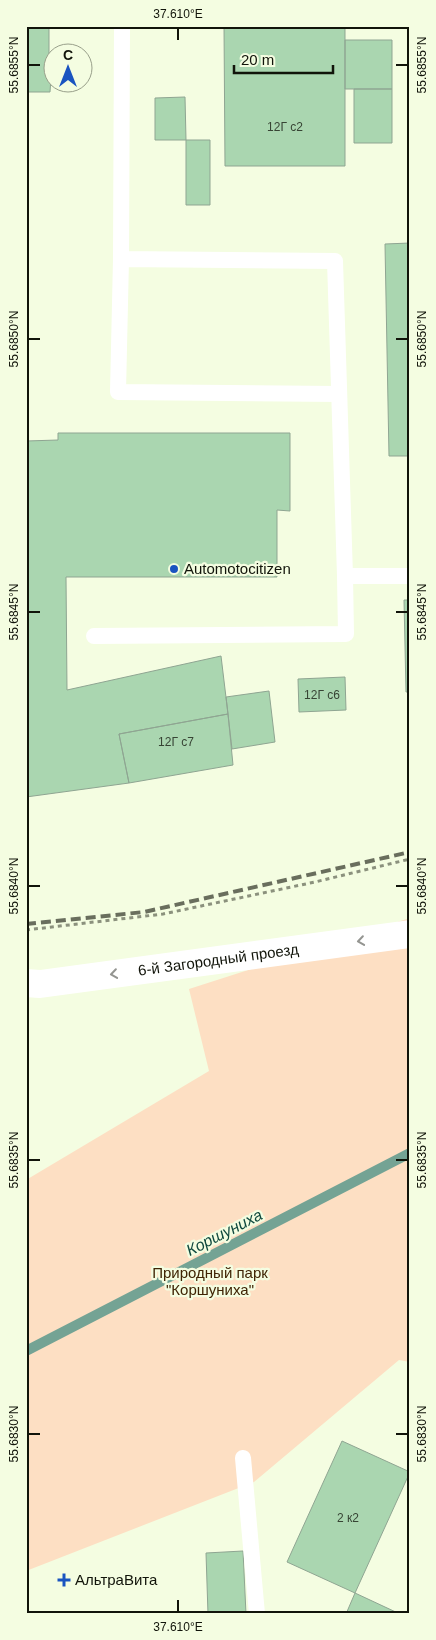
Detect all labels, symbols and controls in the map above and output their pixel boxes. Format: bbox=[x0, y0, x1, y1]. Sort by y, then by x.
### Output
text: 37.610°E bbox=[153, 7, 203, 21]
text: 55.6855°N bbox=[7, 37, 21, 93]
text: 55.6855°N bbox=[415, 37, 429, 93]
north arrow bbox=[42, 42, 92, 92]
scale bar bbox=[234, 42, 332, 74]
text: С bbox=[63, 47, 73, 63]
text: 20 m bbox=[241, 51, 274, 68]
house number: 12Г с2 bbox=[267, 120, 303, 134]
text: 55.6850°N bbox=[7, 311, 21, 367]
text: 55.6850°N bbox=[415, 311, 429, 367]
place label: Automotocitizen bbox=[184, 560, 291, 577]
marker: Automotocitizen bbox=[168, 563, 180, 575]
text: 55.6845°N bbox=[7, 584, 21, 640]
text: 55.6845°N bbox=[415, 584, 429, 640]
house number: 12Г с6 bbox=[304, 688, 340, 702]
house number: 12Г с7 bbox=[158, 735, 194, 749]
text: 55.6840°N bbox=[7, 858, 21, 914]
text: 55.6840°N bbox=[415, 858, 429, 914]
one-way arrow bbox=[357, 935, 366, 945]
street label: 6-й Загородный проезд bbox=[137, 940, 300, 979]
one-way arrow bbox=[109, 968, 117, 979]
text: 55.6835°N bbox=[7, 1132, 21, 1188]
text: 55.6835°N bbox=[415, 1132, 429, 1188]
water label: Коршуниха bbox=[183, 1206, 265, 1259]
park label: Природный парк "Коршуниха" bbox=[152, 1264, 268, 1298]
text: 55.6830°N bbox=[7, 1406, 21, 1462]
text: 55.6830°N bbox=[415, 1406, 429, 1462]
house number: 2 к2 bbox=[337, 1511, 359, 1525]
place label: АльтраВита bbox=[75, 1571, 158, 1588]
marker: АльтраВита bbox=[57, 1573, 71, 1587]
text: 37.610°E bbox=[153, 1620, 203, 1634]

